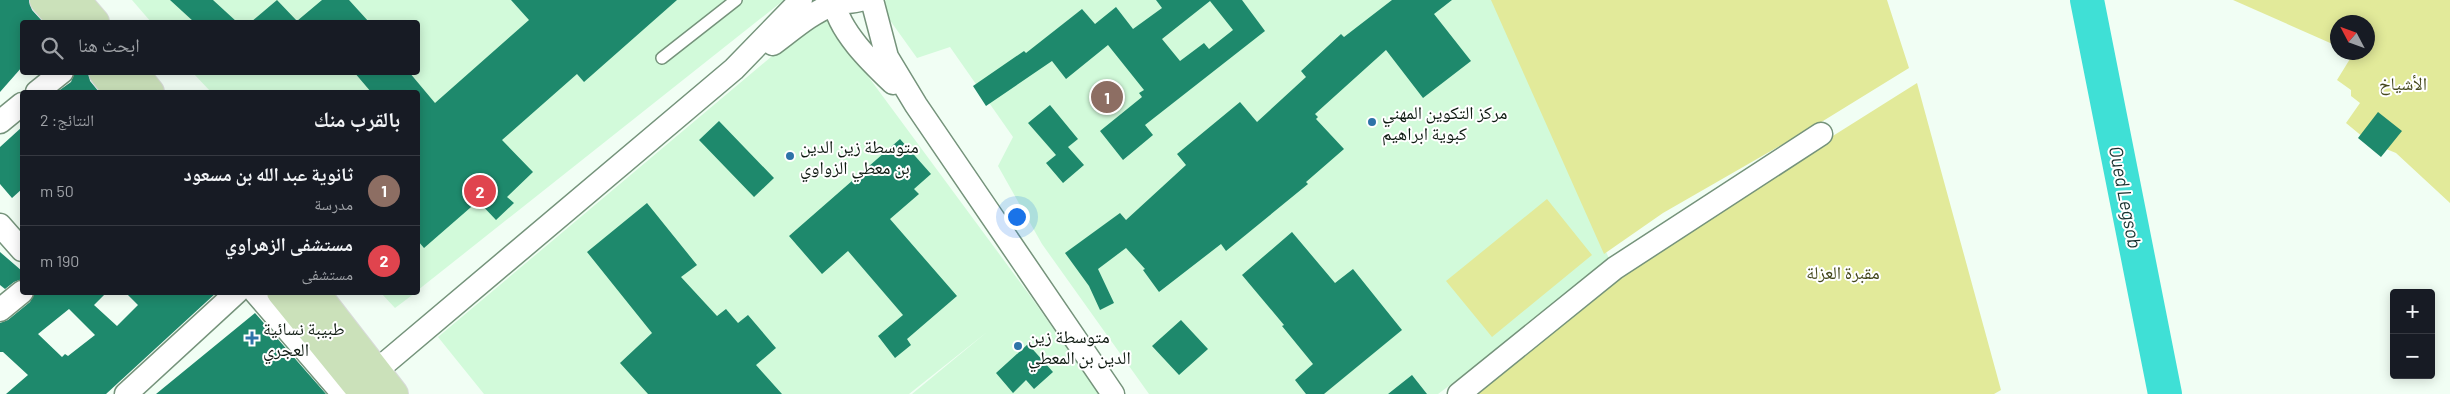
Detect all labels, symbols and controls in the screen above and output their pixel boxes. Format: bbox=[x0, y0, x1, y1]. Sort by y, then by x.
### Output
north arrow bbox=[2330, 15, 2375, 60]
search box bbox=[20, 20, 420, 75]
text: ابحث هنا bbox=[78, 33, 140, 56]
icon: search bbox=[38, 34, 66, 62]
park label: الأشياخ bbox=[2379, 72, 2427, 96]
pin: 1 bbox=[1091, 78, 1123, 116]
place label: مركز التكوين المهني كبوية ابراهيم bbox=[1382, 101, 1507, 146]
text: بالقرب منك bbox=[314, 106, 400, 131]
text: النتائج: 2 bbox=[40, 110, 94, 129]
marker: مركز التكوين المهني كبوية ابراهيم bbox=[1366, 116, 1378, 128]
place label: متوسطة زين الدين بن معطي الزواوي bbox=[800, 135, 919, 183]
water label: Oued Legsob bbox=[2105, 144, 2147, 250]
marker: متوسطة زين الدين بن معطي الزواوي bbox=[784, 150, 796, 162]
text: ثانوية عبد الله بن مسعود bbox=[183, 162, 353, 185]
pin: 2 bbox=[464, 172, 496, 210]
text: 50 m bbox=[40, 181, 74, 200]
text: 1 bbox=[381, 181, 387, 200]
text: مدرسة bbox=[314, 194, 353, 213]
your location bbox=[1004, 204, 1030, 230]
text: مستشفى الزهراوي bbox=[225, 232, 353, 255]
text: 190 m bbox=[40, 251, 79, 270]
text: 2 bbox=[380, 251, 388, 270]
park label: مقبرة العزلة bbox=[1806, 261, 1880, 284]
text: مستشفى bbox=[302, 264, 353, 283]
map controls bbox=[2390, 289, 2435, 379]
button: + bbox=[2390, 289, 2435, 334]
place label: طبيبة نسائية العجري bbox=[263, 317, 345, 365]
place label: متوسطة زين الدين بن المعطي bbox=[1028, 325, 1131, 373]
marker: طبيبة نسائية العجري bbox=[245, 331, 259, 345]
button: − bbox=[2390, 334, 2435, 379]
marker: متوسطة زين الدين بن المعطي bbox=[1012, 340, 1024, 352]

